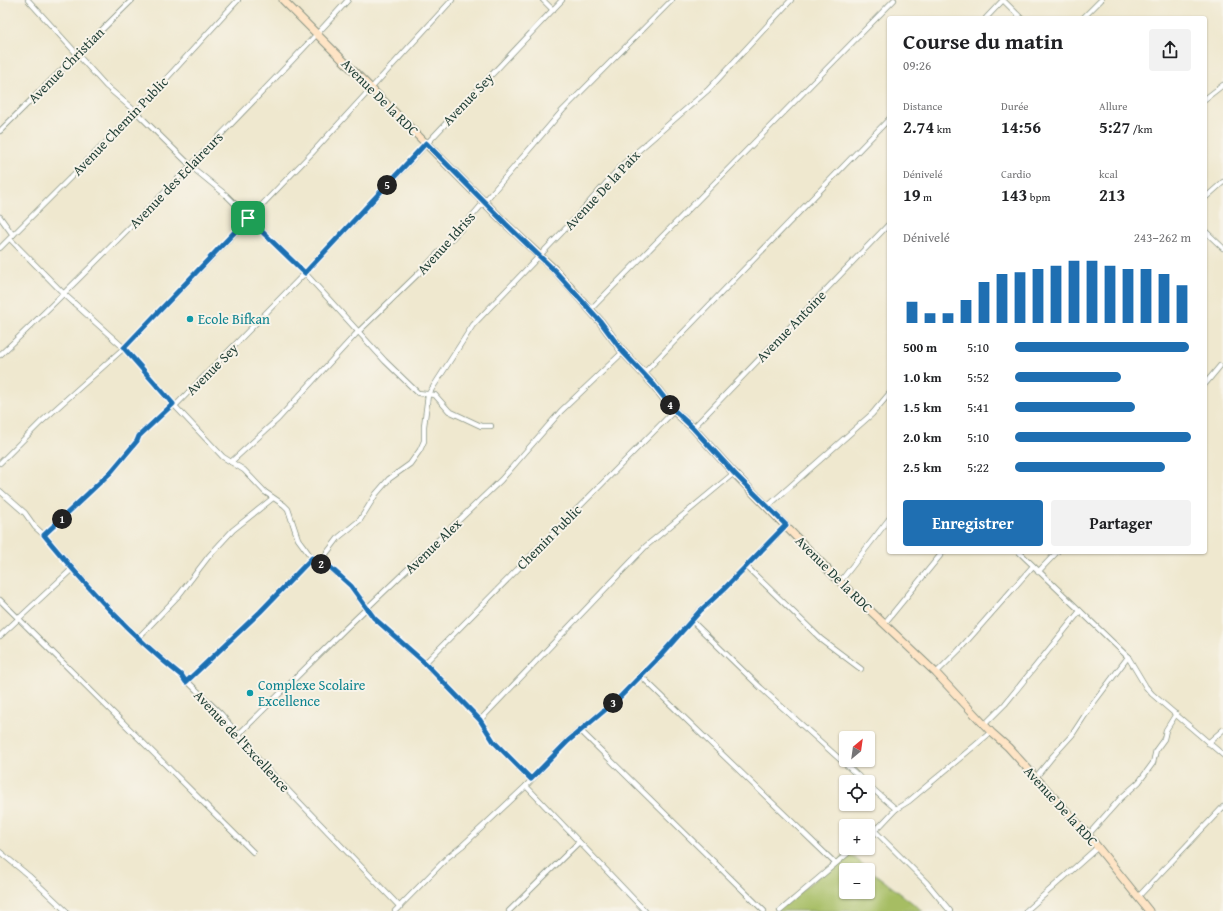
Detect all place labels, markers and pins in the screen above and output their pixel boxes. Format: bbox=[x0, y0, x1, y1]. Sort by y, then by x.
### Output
pin: 5 bbox=[377, 175, 397, 195]
pin bbox=[231, 201, 265, 235]
place label: Ecole Bifkan bbox=[198, 309, 270, 329]
marker: Ecole Bifkan bbox=[185, 314, 195, 324]
pin: 4 bbox=[660, 395, 680, 415]
pin: 1 bbox=[52, 509, 72, 529]
pin: 2 bbox=[311, 554, 331, 574]
place label: Complexe Scolaire Excellence bbox=[258, 675, 366, 711]
marker: Complexe Scolaire Excellence bbox=[245, 688, 255, 698]
pin: 3 bbox=[603, 693, 623, 713]

